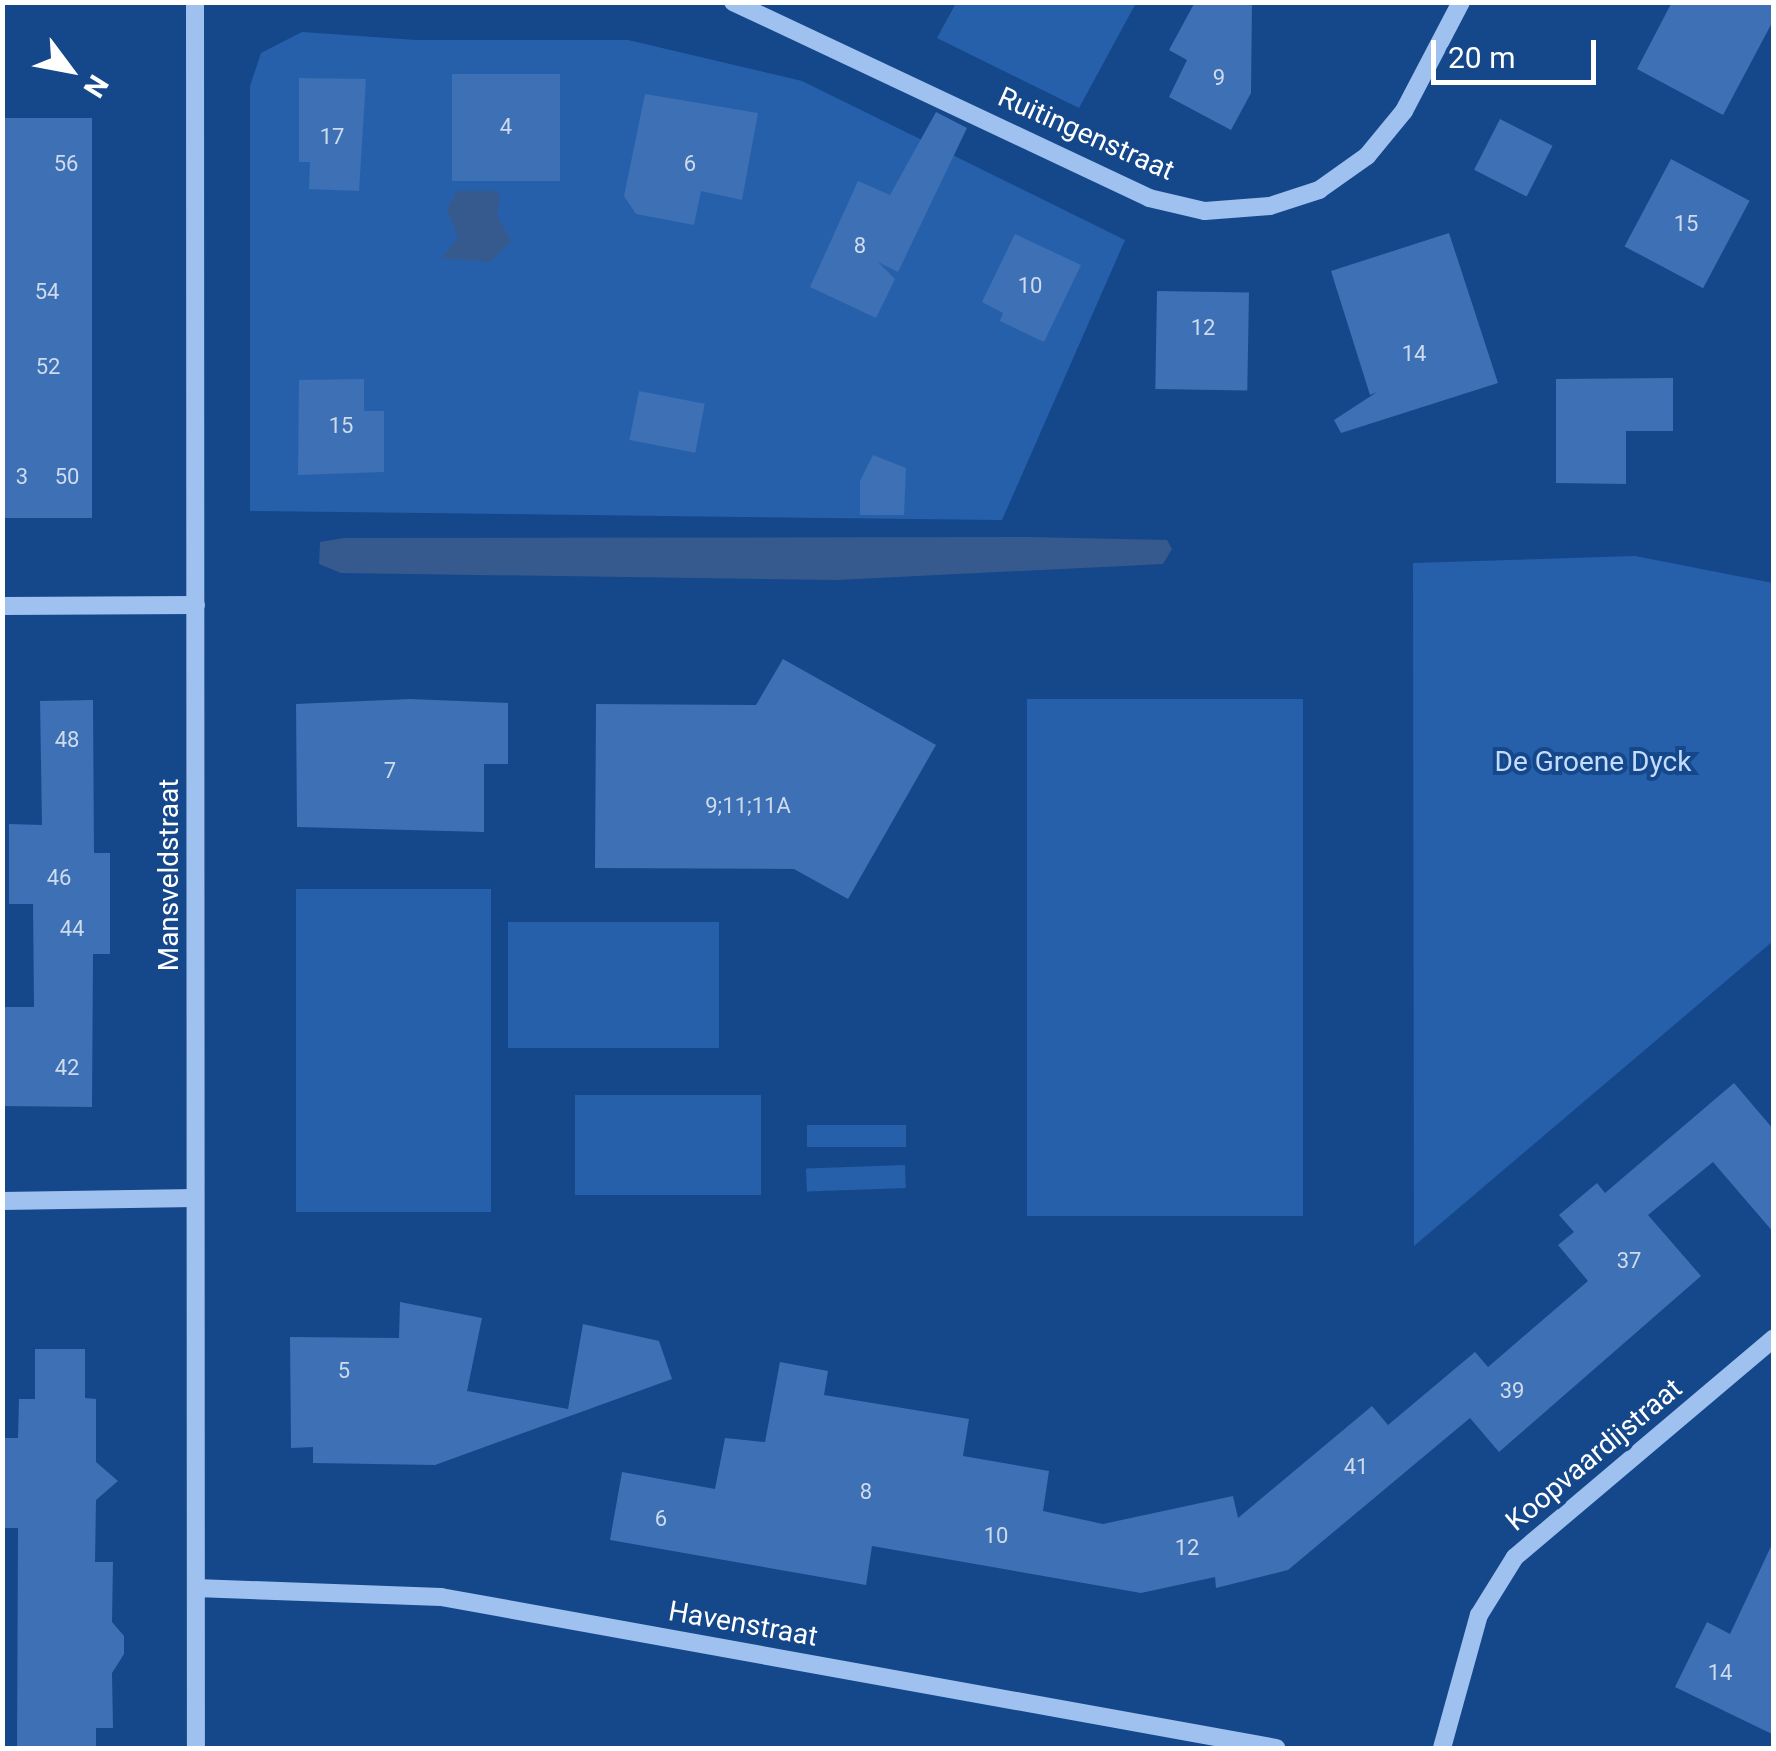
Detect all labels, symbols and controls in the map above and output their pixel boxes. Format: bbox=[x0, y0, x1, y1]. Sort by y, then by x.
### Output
north arrow bbox=[20, 20, 120, 120]
scale bar bbox=[1436, 20, 1601, 82]
text: 20 m bbox=[1448, 40, 1515, 75]
house number: 9 bbox=[1213, 65, 1225, 91]
text: N bbox=[77, 69, 115, 103]
street label: Ruitingenstraat bbox=[993, 80, 1179, 188]
house number: 4 bbox=[500, 114, 512, 140]
house number: 17 bbox=[320, 124, 344, 150]
house number: 56 bbox=[54, 151, 78, 177]
house number: 6 bbox=[684, 151, 696, 177]
house number: 15 bbox=[1674, 211, 1698, 237]
house number: 8 bbox=[854, 233, 866, 259]
house number: 10 bbox=[1018, 273, 1042, 299]
house number: 54 bbox=[35, 279, 59, 305]
house number: 12 bbox=[1191, 315, 1215, 341]
house number: 14 bbox=[1402, 341, 1426, 367]
house number: 52 bbox=[36, 354, 60, 380]
house number: 15 bbox=[329, 413, 353, 439]
house number: 3 bbox=[16, 464, 28, 490]
house number: 50 bbox=[55, 464, 79, 490]
house number: 48 bbox=[55, 727, 79, 753]
park label: De Groene Dyck bbox=[1495, 745, 1691, 779]
house number: 7 bbox=[384, 758, 396, 784]
street label: Mansveldstraat bbox=[152, 779, 186, 971]
house number: 9;11;11A bbox=[705, 793, 791, 819]
house number: 46 bbox=[47, 865, 71, 891]
house number: 44 bbox=[60, 916, 84, 942]
house number: 42 bbox=[55, 1055, 79, 1081]
house number: 37 bbox=[1617, 1248, 1641, 1274]
house number: 5 bbox=[338, 1358, 350, 1384]
street label: Koopvaardijstraat bbox=[1499, 1372, 1689, 1538]
house number: 39 bbox=[1500, 1378, 1524, 1404]
house number: 41 bbox=[1344, 1454, 1368, 1480]
house number: 8 bbox=[860, 1479, 872, 1505]
house number: 6 bbox=[655, 1506, 667, 1532]
house number: 10 bbox=[984, 1523, 1008, 1549]
house number: 12 bbox=[1175, 1535, 1199, 1561]
street label: Havenstraat bbox=[666, 1594, 820, 1654]
house number: 14 bbox=[1708, 1660, 1732, 1686]

